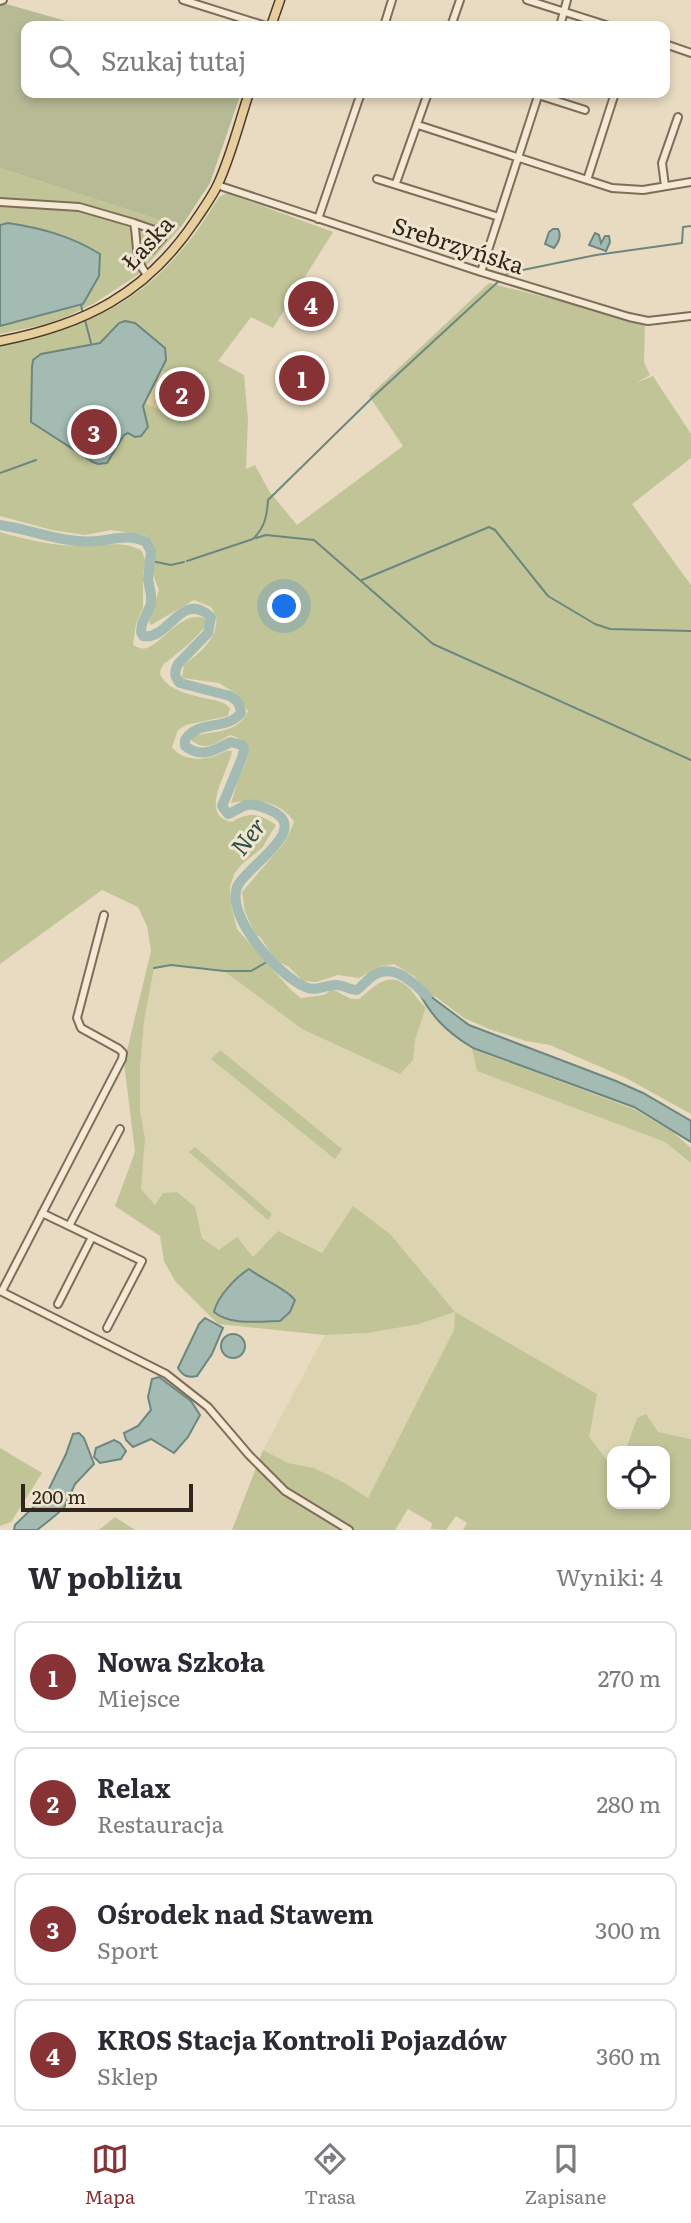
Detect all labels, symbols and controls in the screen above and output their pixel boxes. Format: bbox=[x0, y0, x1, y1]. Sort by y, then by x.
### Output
search box bbox=[21, 21, 670, 98]
text: Szukaj tutaj bbox=[101, 40, 246, 79]
icon: search bbox=[45, 41, 83, 79]
street label: Łaska bbox=[112, 206, 181, 276]
street label: Srebrzyńska bbox=[388, 207, 529, 282]
pin: 4 bbox=[288, 278, 334, 330]
pin: 1 bbox=[279, 352, 325, 404]
pin: 2 bbox=[159, 368, 205, 420]
pin: 3 bbox=[71, 406, 117, 458]
your location bbox=[267, 589, 301, 623]
water label: Ner bbox=[221, 809, 273, 862]
map controls bbox=[607, 1446, 670, 1509]
button: locate bbox=[607, 1446, 670, 1509]
scale bar bbox=[21, 1481, 192, 1513]
text: 200 m bbox=[32, 1482, 86, 1510]
text: W pobliżu bbox=[28, 1554, 183, 1598]
text: Wyniki: 4 bbox=[556, 1559, 663, 1593]
text: Nowa Szkoła bbox=[97, 1641, 265, 1680]
text: 1 bbox=[48, 1660, 58, 1694]
text: 270 m bbox=[598, 1660, 661, 1694]
text: Miejsce bbox=[97, 1680, 180, 1714]
text: Relax bbox=[97, 1767, 171, 1806]
text: 2 bbox=[47, 1786, 59, 1820]
text: 280 m bbox=[596, 1786, 661, 1820]
text: Restauracja bbox=[97, 1806, 224, 1840]
text: Ośrodek nad Stawem bbox=[97, 1893, 374, 1932]
text: 3 bbox=[47, 1912, 59, 1946]
text: 300 m bbox=[595, 1912, 661, 1946]
text: Sport bbox=[97, 1932, 158, 1966]
text: KROS Stacja Kontroli Pojazdów bbox=[97, 2019, 507, 2058]
text: 4 bbox=[46, 2038, 60, 2072]
text: 360 m bbox=[596, 2038, 661, 2072]
text: Sklep bbox=[97, 2058, 158, 2092]
tab: Mapa bbox=[85, 2140, 135, 2210]
tab: Trasa bbox=[304, 2140, 356, 2210]
tab: Zapisane bbox=[525, 2140, 606, 2210]

